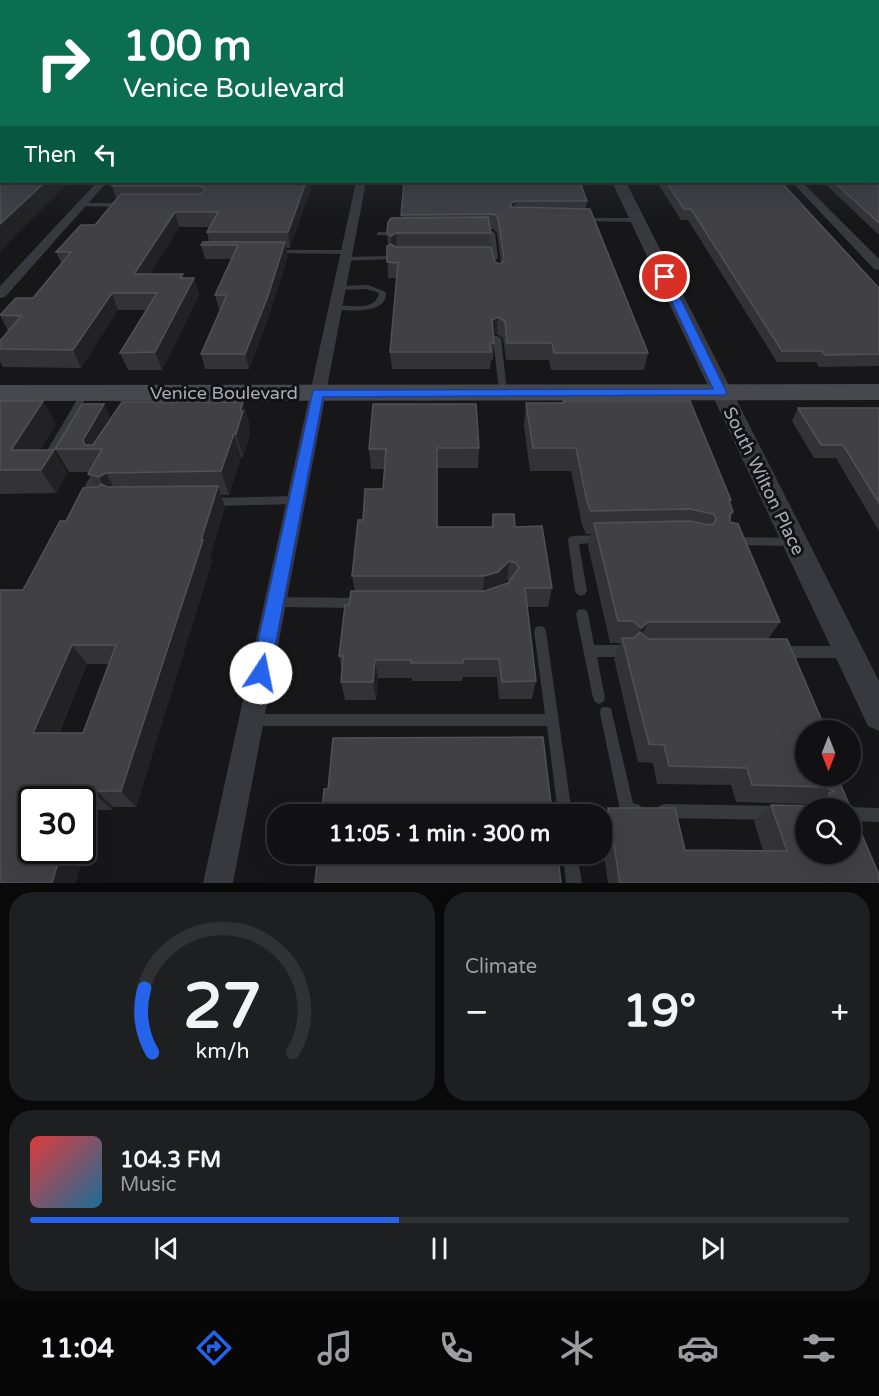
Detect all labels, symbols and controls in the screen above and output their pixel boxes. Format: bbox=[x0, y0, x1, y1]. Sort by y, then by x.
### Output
text: 100 m bbox=[123, 21, 252, 72]
icon: right bbox=[24, 24, 102, 102]
text: Venice Boulevard bbox=[123, 72, 345, 105]
icon: left bbox=[89, 138, 122, 171]
text: Then bbox=[24, 142, 77, 168]
pin bbox=[639, 251, 690, 302]
icon: arrive bbox=[648, 260, 681, 293]
street label: Venice Boulevard bbox=[150, 382, 298, 404]
street label: South Wilton Place bbox=[719, 403, 809, 559]
position arrow bbox=[229, 641, 293, 705]
north arrow bbox=[795, 720, 861, 786]
map controls bbox=[795, 720, 861, 864]
speed limit sign: 30 bbox=[18, 786, 96, 864]
button: search bbox=[795, 798, 861, 864]
text: 11:05 · 1 min · 300 m bbox=[329, 821, 550, 847]
text: Climate bbox=[465, 955, 537, 979]
text: 27 bbox=[183, 970, 261, 1045]
text: 19° bbox=[623, 985, 696, 1039]
text: − bbox=[465, 993, 489, 1032]
text: + bbox=[830, 993, 849, 1032]
text: km/h bbox=[195, 1039, 249, 1065]
text: 104.3 FM bbox=[120, 1147, 221, 1173]
text: Music bbox=[120, 1173, 176, 1197]
icon: previous bbox=[150, 1232, 183, 1265]
icon: pause bbox=[423, 1232, 456, 1265]
icon: next bbox=[696, 1232, 729, 1265]
icon: directions bbox=[193, 1327, 235, 1369]
icon: music bbox=[314, 1327, 356, 1369]
icon: phone bbox=[435, 1327, 477, 1369]
icon: climate bbox=[556, 1327, 598, 1369]
icon: car bbox=[677, 1327, 719, 1369]
icon: filters bbox=[798, 1327, 840, 1369]
text: 11:04 bbox=[39, 1332, 114, 1365]

